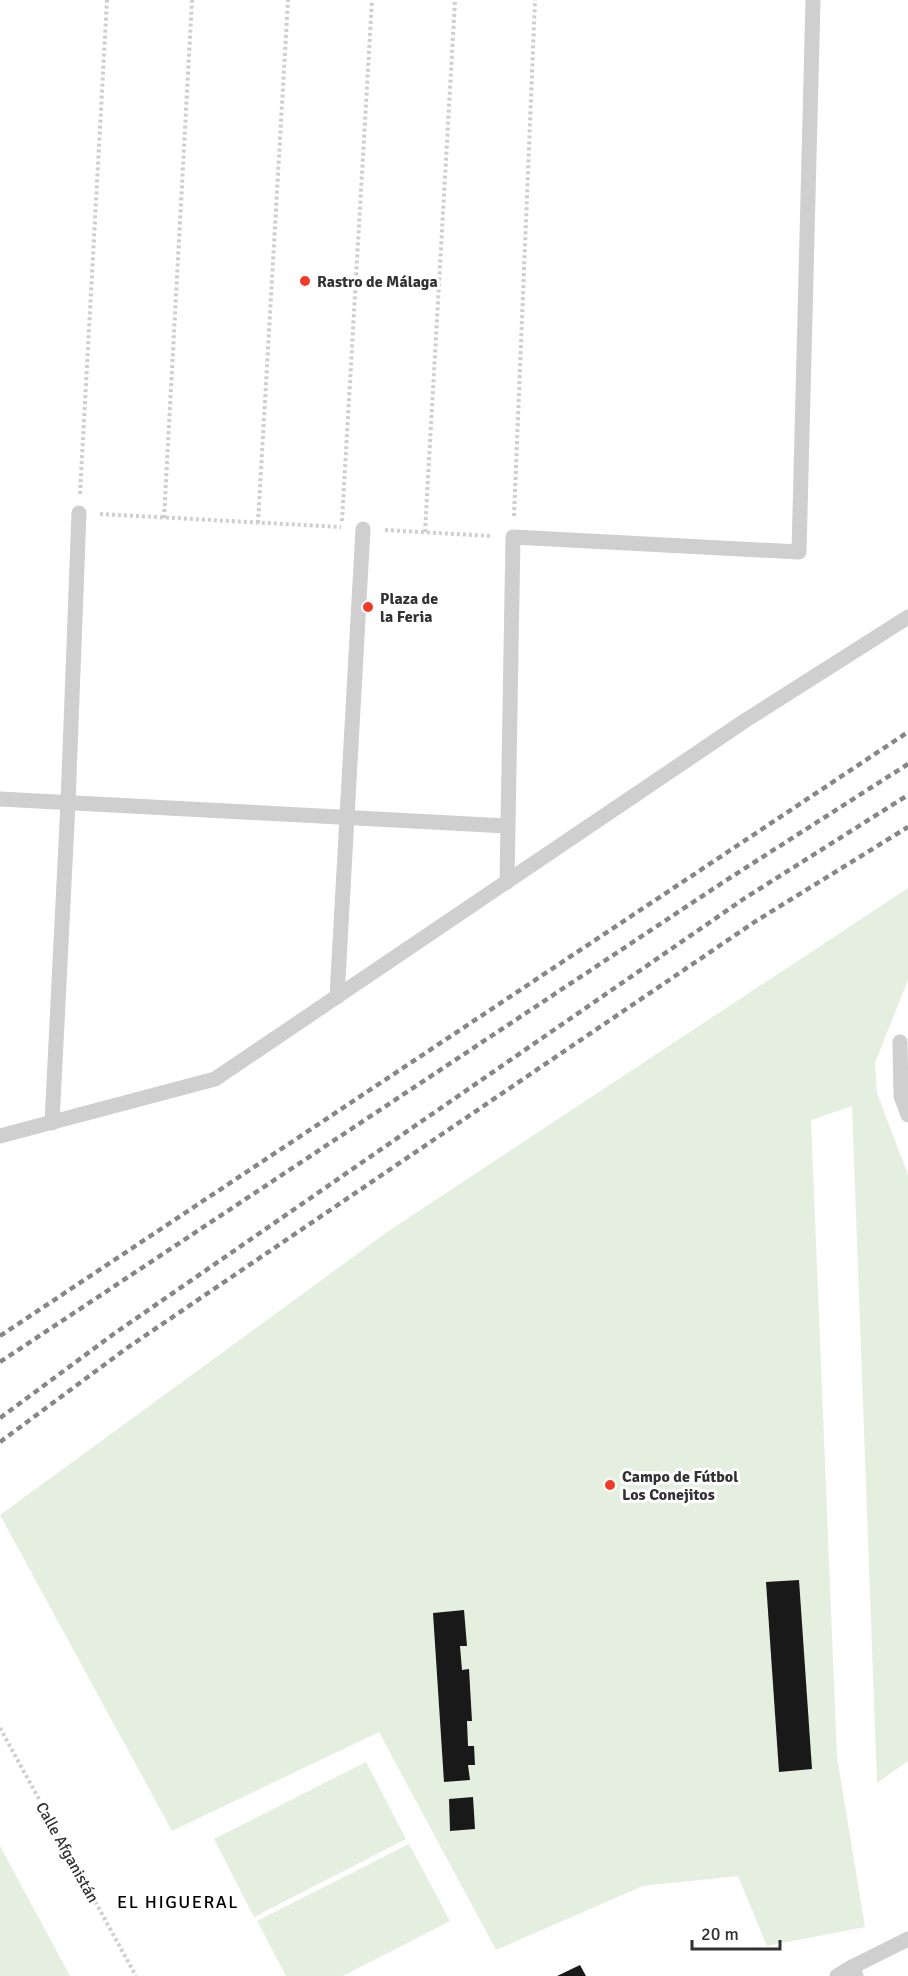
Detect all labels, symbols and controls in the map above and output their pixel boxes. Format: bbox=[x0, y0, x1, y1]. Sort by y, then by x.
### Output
place label: Rastro de Málaga bbox=[317, 272, 438, 292]
marker: Rastro de Málaga bbox=[298, 274, 312, 288]
place label: Plaza de la Feria bbox=[380, 589, 438, 627]
marker: Plaza de la Feria bbox=[361, 600, 375, 614]
place label: Campo de Fútbol Los Conejitos bbox=[622, 1467, 738, 1505]
marker: Campo de Fútbol Los Conejitos bbox=[603, 1478, 617, 1492]
street label: Calle Afganistán bbox=[31, 1799, 103, 1906]
district label: EL HIGUERAL bbox=[117, 1891, 239, 1913]
scale bar bbox=[692, 1913, 780, 1951]
text: 20 m bbox=[701, 1923, 739, 1945]

